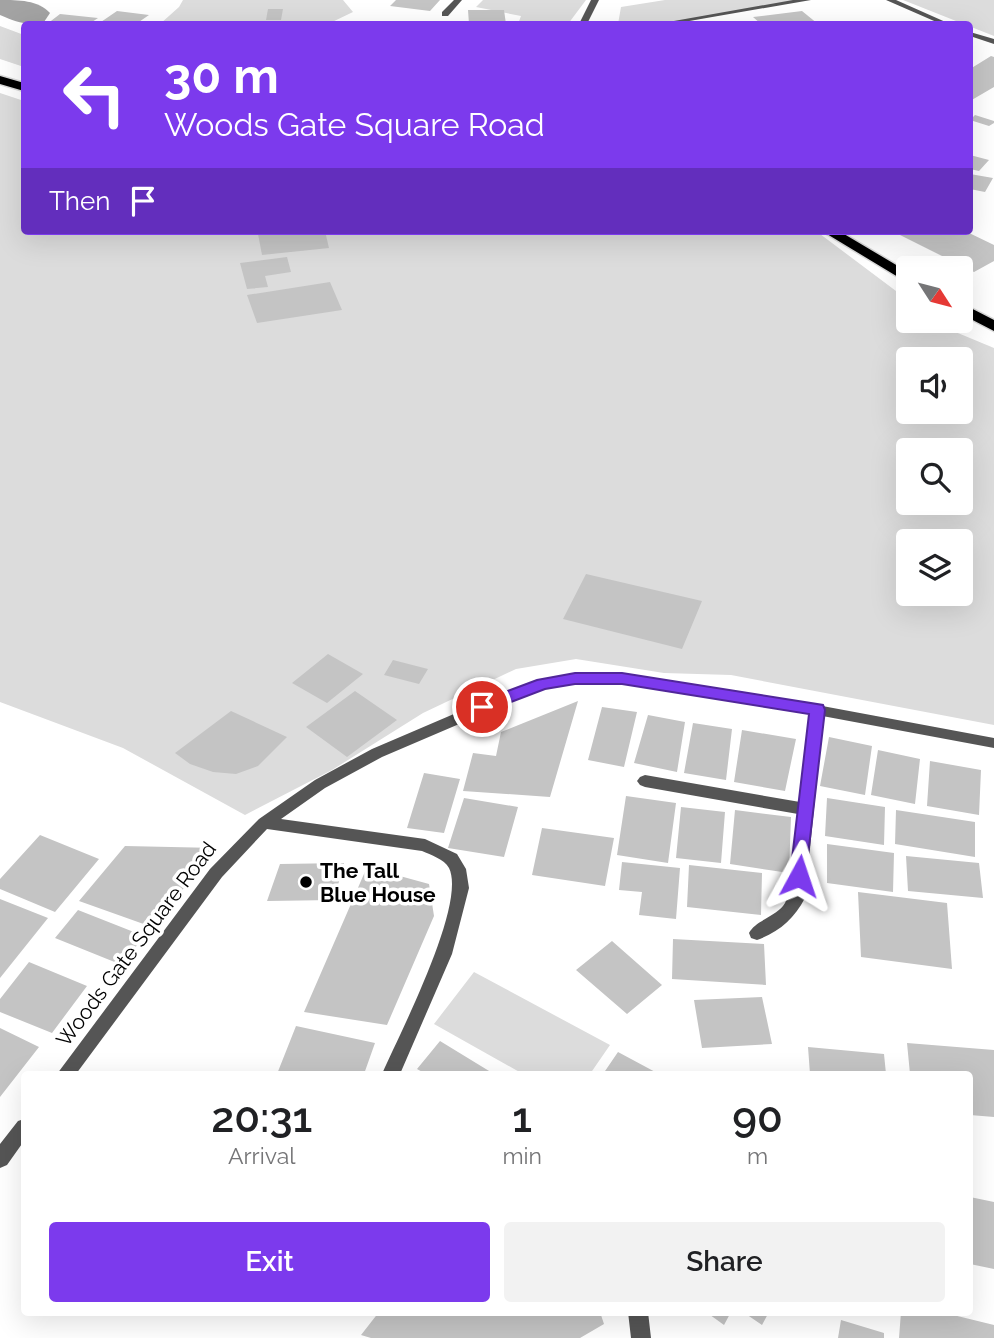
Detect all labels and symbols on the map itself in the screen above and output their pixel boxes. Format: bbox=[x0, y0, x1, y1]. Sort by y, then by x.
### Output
north arrow bbox=[896, 256, 973, 332]
pin bbox=[452, 677, 512, 737]
street label: Woods Gate Square Road bbox=[51, 837, 221, 1051]
position arrow bbox=[762, 839, 836, 913]
place label: The Tall Blue House bbox=[320, 858, 436, 907]
marker: The Tall Blue House bbox=[298, 874, 314, 890]

